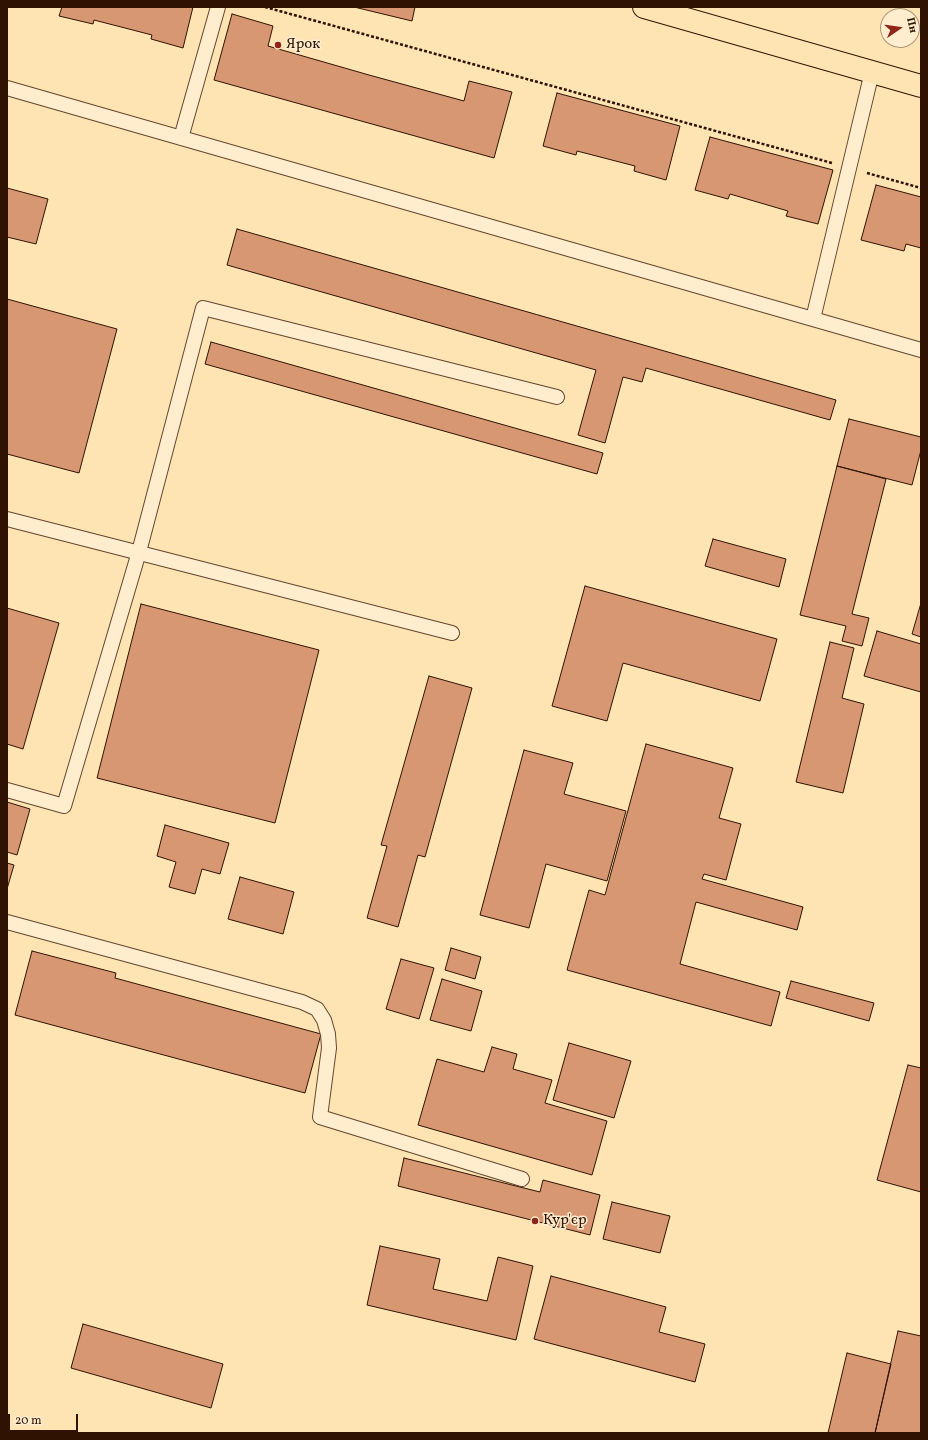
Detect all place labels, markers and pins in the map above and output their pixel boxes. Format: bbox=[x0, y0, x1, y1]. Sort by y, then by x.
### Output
place label: Ярок bbox=[286, 36, 320, 54]
marker: Ярок bbox=[273, 40, 283, 50]
place label: Кур'єр bbox=[543, 1212, 586, 1230]
marker: Кур'єр bbox=[530, 1216, 540, 1226]

